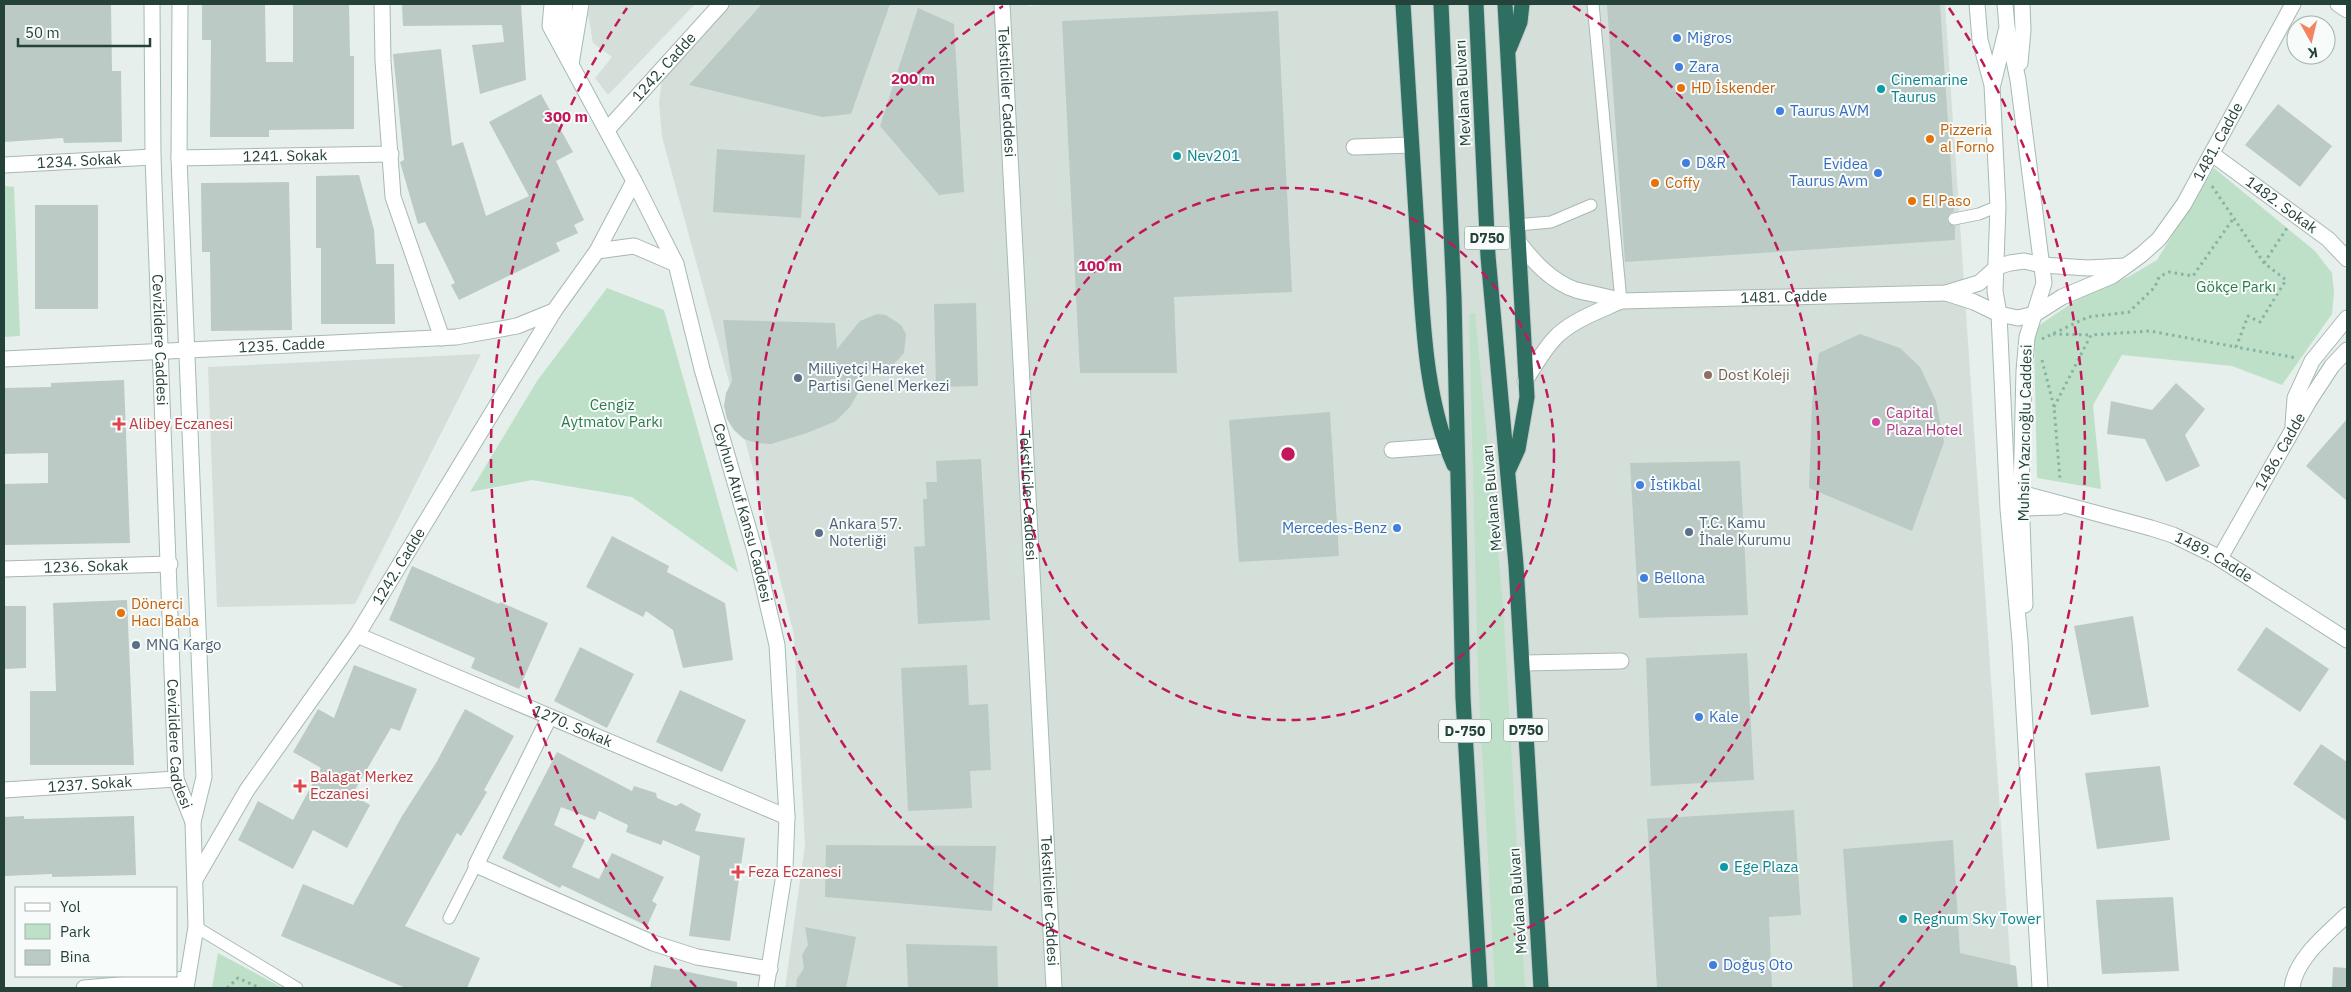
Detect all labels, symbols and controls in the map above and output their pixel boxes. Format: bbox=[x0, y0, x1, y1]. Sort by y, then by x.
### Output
scale bar bbox=[18, 15, 150, 47]
north arrow bbox=[2286, 15, 2336, 65]
text: 50 m bbox=[25, 23, 60, 42]
street label: Tekstilciler Caddesi bbox=[994, 26, 1020, 158]
street label: 1242. Cadde bbox=[628, 28, 700, 105]
place label: Migros bbox=[1687, 28, 1732, 47]
marker: Migros bbox=[1671, 32, 1683, 44]
street label: Mevlana Bulvarı bbox=[1450, 39, 1475, 147]
text: K bbox=[2306, 43, 2319, 62]
place label: Zara bbox=[1689, 57, 1719, 76]
marker: Zara bbox=[1673, 61, 1685, 73]
text: 200 m bbox=[891, 69, 935, 88]
place label: Cinemarine Taurus bbox=[1891, 70, 1968, 106]
place label: HD İskender bbox=[1691, 78, 1776, 97]
marker: HD İskender bbox=[1675, 82, 1687, 94]
marker: Cinemarine Taurus bbox=[1875, 83, 1887, 95]
street label: 1481. Cadde bbox=[2188, 99, 2247, 184]
place label: Taurus AVM bbox=[1790, 101, 1869, 120]
marker: Taurus AVM bbox=[1774, 105, 1786, 117]
text: 300 m bbox=[544, 107, 588, 126]
place label: Pizzeria al Forno bbox=[1940, 120, 1994, 156]
marker: Pizzeria al Forno bbox=[1924, 133, 1936, 145]
street label: 1241. Sokak bbox=[243, 145, 328, 166]
place label: Nev201 bbox=[1187, 146, 1240, 165]
street label: 1234. Sokak bbox=[36, 149, 122, 172]
marker: Nev201 bbox=[1171, 150, 1183, 162]
place label: D&R bbox=[1696, 153, 1726, 172]
place label: Evidea Taurus Avm bbox=[1789, 154, 1868, 190]
marker: D&R bbox=[1680, 157, 1692, 169]
marker: Evidea Taurus Avm bbox=[1872, 167, 1884, 179]
street label: 1482. Sokak bbox=[2242, 172, 2321, 237]
place label: Coffy bbox=[1665, 173, 1700, 192]
marker: Coffy bbox=[1649, 177, 1661, 189]
place label: El Paso bbox=[1922, 191, 1971, 210]
marker: El Paso bbox=[1906, 195, 1918, 207]
road number: D750 bbox=[1464, 227, 1510, 250]
text: 100 m bbox=[1078, 256, 1122, 275]
street label: Cevizlidere Caddesi bbox=[148, 274, 172, 406]
park label: Gökçe Parkı bbox=[2196, 277, 2276, 296]
street label: 1481. Cadde bbox=[1740, 286, 1827, 307]
street label: 1235. Cadde bbox=[238, 333, 325, 357]
street label: Muhsin Yazıcıoğlu Caddesi bbox=[2013, 344, 2036, 522]
place label: Milliyetçi Hareket Partisi Genel Merkezi bbox=[808, 359, 950, 395]
place label: Dost Koleji bbox=[1718, 365, 1790, 384]
marker: Dost Koleji bbox=[1702, 369, 1714, 381]
marker: Milliyetçi Hareket Partisi Genel Merkezi bbox=[792, 372, 804, 384]
park label: Cengiz Aytmatov Parkı bbox=[561, 395, 663, 431]
place label: Capital Plaza Hotel bbox=[1886, 403, 1962, 439]
street label: 1486. Cadde bbox=[2250, 409, 2309, 494]
place label: Alibey Eczanesi bbox=[129, 414, 233, 433]
marker: Capital Plaza Hotel bbox=[1870, 416, 1882, 428]
marker: Alibey Eczanesi bbox=[113, 418, 125, 430]
street label: Ceyhun Atuf Kansu Caddesi bbox=[709, 421, 777, 604]
street label: Tekstilciler Caddesi bbox=[1016, 430, 1041, 561]
street label: Mevlana Bulvarı bbox=[1477, 444, 1506, 552]
centre of rings bbox=[1279, 445, 1297, 463]
place label: İstikbal bbox=[1650, 475, 1701, 494]
marker: İstikbal bbox=[1634, 479, 1646, 491]
place label: T.C. Kamu İhale Kurumu bbox=[1699, 513, 1791, 549]
place label: Ankara 57. Noterliği bbox=[829, 514, 902, 550]
place label: Mercedes-Benz bbox=[1282, 518, 1387, 537]
marker: Mercedes-Benz bbox=[1391, 522, 1403, 534]
street label: 1242. Cadde bbox=[368, 524, 429, 608]
marker: T.C. Kamu İhale Kurumu bbox=[1683, 526, 1695, 538]
marker: Ankara 57. Noterliği bbox=[813, 527, 825, 539]
street label: 1489. Cadde bbox=[2172, 527, 2256, 586]
street label: 1236. Sokak bbox=[43, 555, 129, 577]
place label: Bellona bbox=[1654, 568, 1705, 587]
marker: Bellona bbox=[1638, 572, 1650, 584]
place label: Dönerci Hacı Baba bbox=[131, 594, 199, 630]
marker: Dönerci Hacı Baba bbox=[115, 607, 127, 619]
place label: MNG Kargo bbox=[146, 635, 221, 654]
marker: MNG Kargo bbox=[130, 639, 142, 651]
street label: Cevizlidere Caddesi bbox=[163, 678, 197, 812]
street label: 1270. Sokak bbox=[530, 701, 615, 751]
place label: Kale bbox=[1709, 707, 1739, 726]
marker: Kale bbox=[1693, 711, 1705, 723]
road number: D750 bbox=[1504, 718, 1548, 742]
road number: D-750 bbox=[1439, 719, 1491, 742]
place label: Balagat Merkez Eczanesi bbox=[310, 767, 413, 803]
street label: 1237. Sokak bbox=[47, 772, 133, 796]
marker: Balagat Merkez Eczanesi bbox=[294, 780, 306, 792]
street label: Tekstilciler Caddesi bbox=[1037, 835, 1063, 967]
street label: Mevlana Bulvarı bbox=[1504, 847, 1531, 955]
place label: Ege Plaza bbox=[1734, 857, 1798, 876]
marker: Ege Plaza bbox=[1718, 861, 1730, 873]
place label: Feza Eczanesi bbox=[748, 862, 842, 881]
marker: Feza Eczanesi bbox=[732, 866, 744, 878]
legend bbox=[15, 887, 178, 977]
text: Yol bbox=[60, 897, 81, 916]
place label: Regnum Sky Tower bbox=[1913, 909, 2041, 928]
marker: Regnum Sky Tower bbox=[1897, 913, 1909, 925]
text: Park bbox=[60, 922, 90, 941]
text: Bina bbox=[60, 947, 90, 966]
place label: Doğuş Oto bbox=[1723, 955, 1793, 974]
marker: Doğuş Oto bbox=[1707, 959, 1719, 971]

